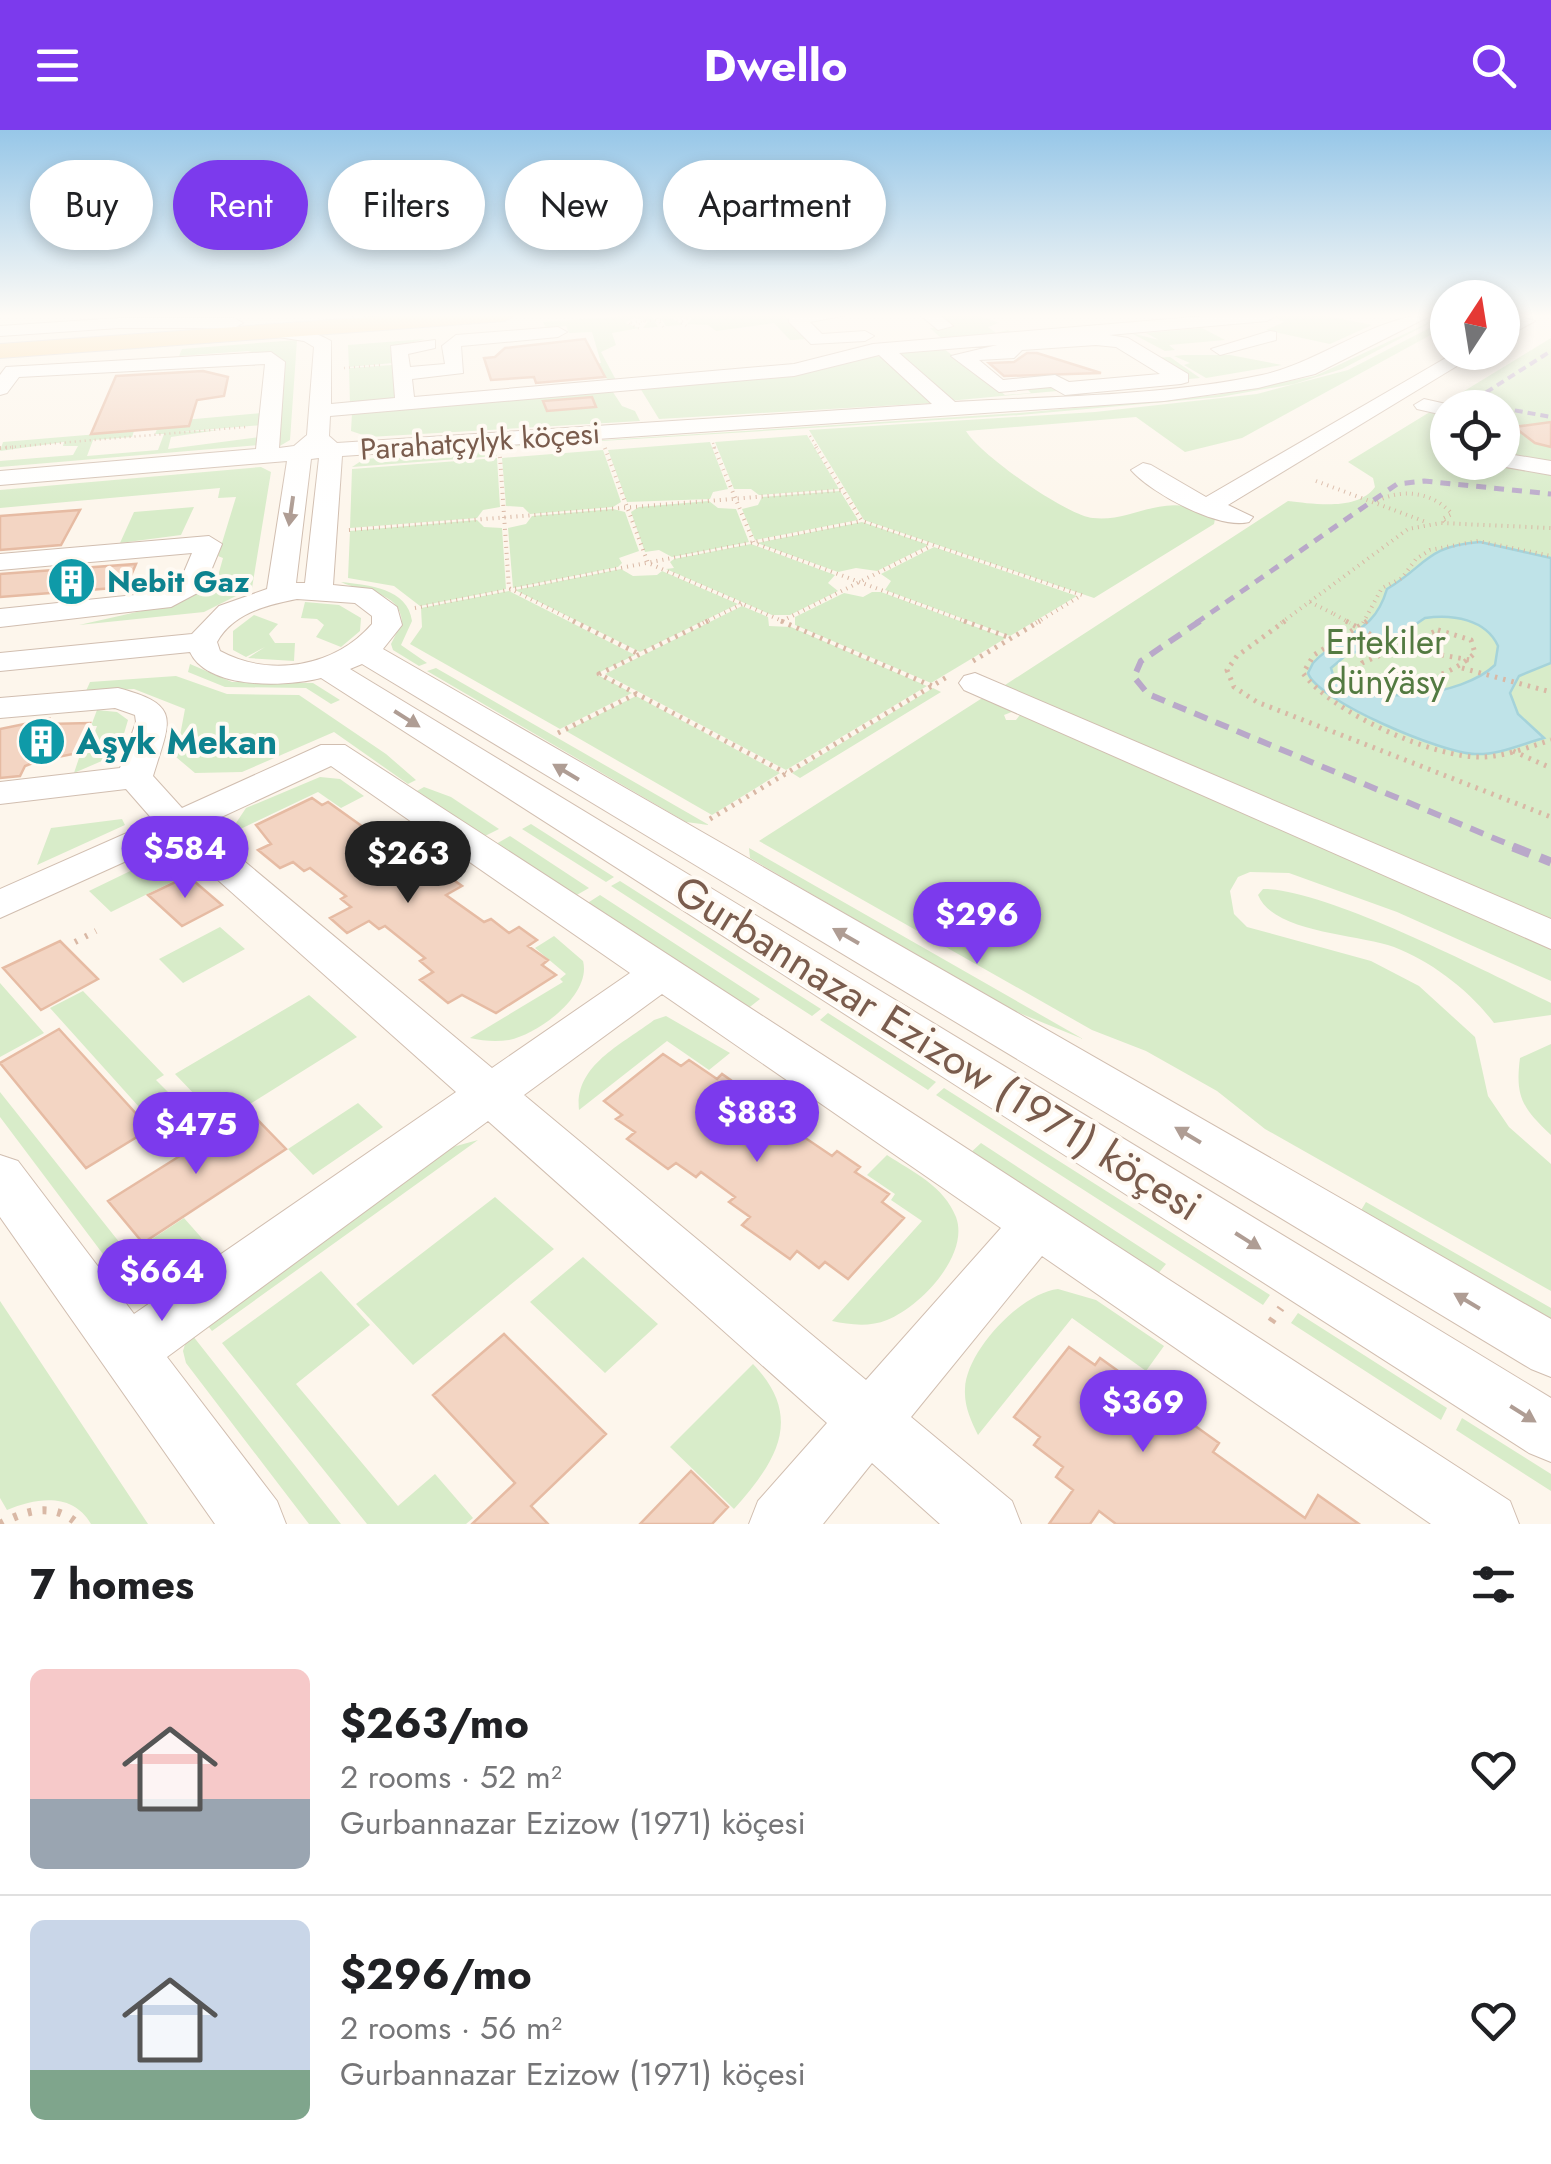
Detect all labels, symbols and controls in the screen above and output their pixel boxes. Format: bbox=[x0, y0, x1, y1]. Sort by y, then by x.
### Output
text: Dwello bbox=[704, 33, 847, 98]
icon: menu bbox=[30, 38, 85, 93]
icon: search bbox=[1466, 38, 1521, 93]
chip: Buy bbox=[30, 160, 153, 250]
chip: Rent bbox=[173, 160, 308, 250]
chip: Filters bbox=[328, 160, 485, 250]
chip: New bbox=[505, 160, 643, 250]
chip: Apartment bbox=[663, 160, 886, 250]
north arrow bbox=[1430, 280, 1520, 370]
map controls bbox=[1430, 280, 1520, 480]
button: locate bbox=[1430, 390, 1520, 480]
street label: Parahatçylyk köçesi bbox=[358, 411, 602, 471]
one-way arrow bbox=[283, 496, 299, 528]
building icon: Nebit Gaz bbox=[46, 555, 98, 607]
place label: Nebit Gaz bbox=[107, 560, 250, 603]
park label: Ertekiler dünýäsy bbox=[1326, 617, 1446, 707]
one-way arrow bbox=[393, 709, 421, 727]
building icon: Aşyk Mekan bbox=[15, 716, 67, 768]
place label: Aşyk Mekan bbox=[75, 717, 277, 767]
one-way arrow bbox=[552, 764, 580, 781]
pin: $584 bbox=[126, 816, 244, 901]
pin: $263 bbox=[349, 821, 467, 906]
text: $584 bbox=[144, 825, 226, 871]
text: $263 bbox=[367, 830, 449, 876]
street label: Gurbannazar Ezizow (1971) köçesi bbox=[663, 860, 1213, 1236]
pin: $296 bbox=[918, 882, 1036, 967]
text: $296 bbox=[935, 891, 1019, 937]
one-way arrow bbox=[832, 927, 861, 944]
pin: $883 bbox=[698, 1080, 816, 1165]
text: $883 bbox=[717, 1089, 797, 1135]
pin: $475 bbox=[137, 1092, 255, 1177]
text: $475 bbox=[155, 1101, 237, 1147]
one-way arrow bbox=[1174, 1127, 1202, 1144]
one-way arrow bbox=[1234, 1232, 1262, 1249]
pin: $664 bbox=[103, 1239, 221, 1324]
text: $664 bbox=[119, 1248, 205, 1294]
one-way arrow bbox=[1453, 1293, 1481, 1310]
pin: $369 bbox=[1084, 1370, 1202, 1455]
text: $369 bbox=[1102, 1379, 1184, 1425]
one-way arrow bbox=[1509, 1405, 1537, 1422]
text: 7 homes bbox=[30, 1554, 194, 1615]
icon: filters bbox=[1466, 1557, 1521, 1612]
text: $263/mo bbox=[340, 1693, 529, 1754]
icon: home bbox=[110, 1709, 230, 1829]
icon: heart bbox=[1466, 1742, 1521, 1797]
text: 2 rooms · 52 m² bbox=[340, 1754, 562, 1800]
text: Gurbannazar Ezizow (1971) köçesi bbox=[340, 1800, 806, 1846]
text: $296/mo bbox=[340, 1944, 532, 2005]
icon: home bbox=[110, 1960, 230, 2080]
icon: heart bbox=[1466, 1993, 1521, 2048]
text: 2 rooms · 56 m² bbox=[340, 2005, 562, 2051]
text: Gurbannazar Ezizow (1971) köçesi bbox=[340, 2051, 806, 2097]

